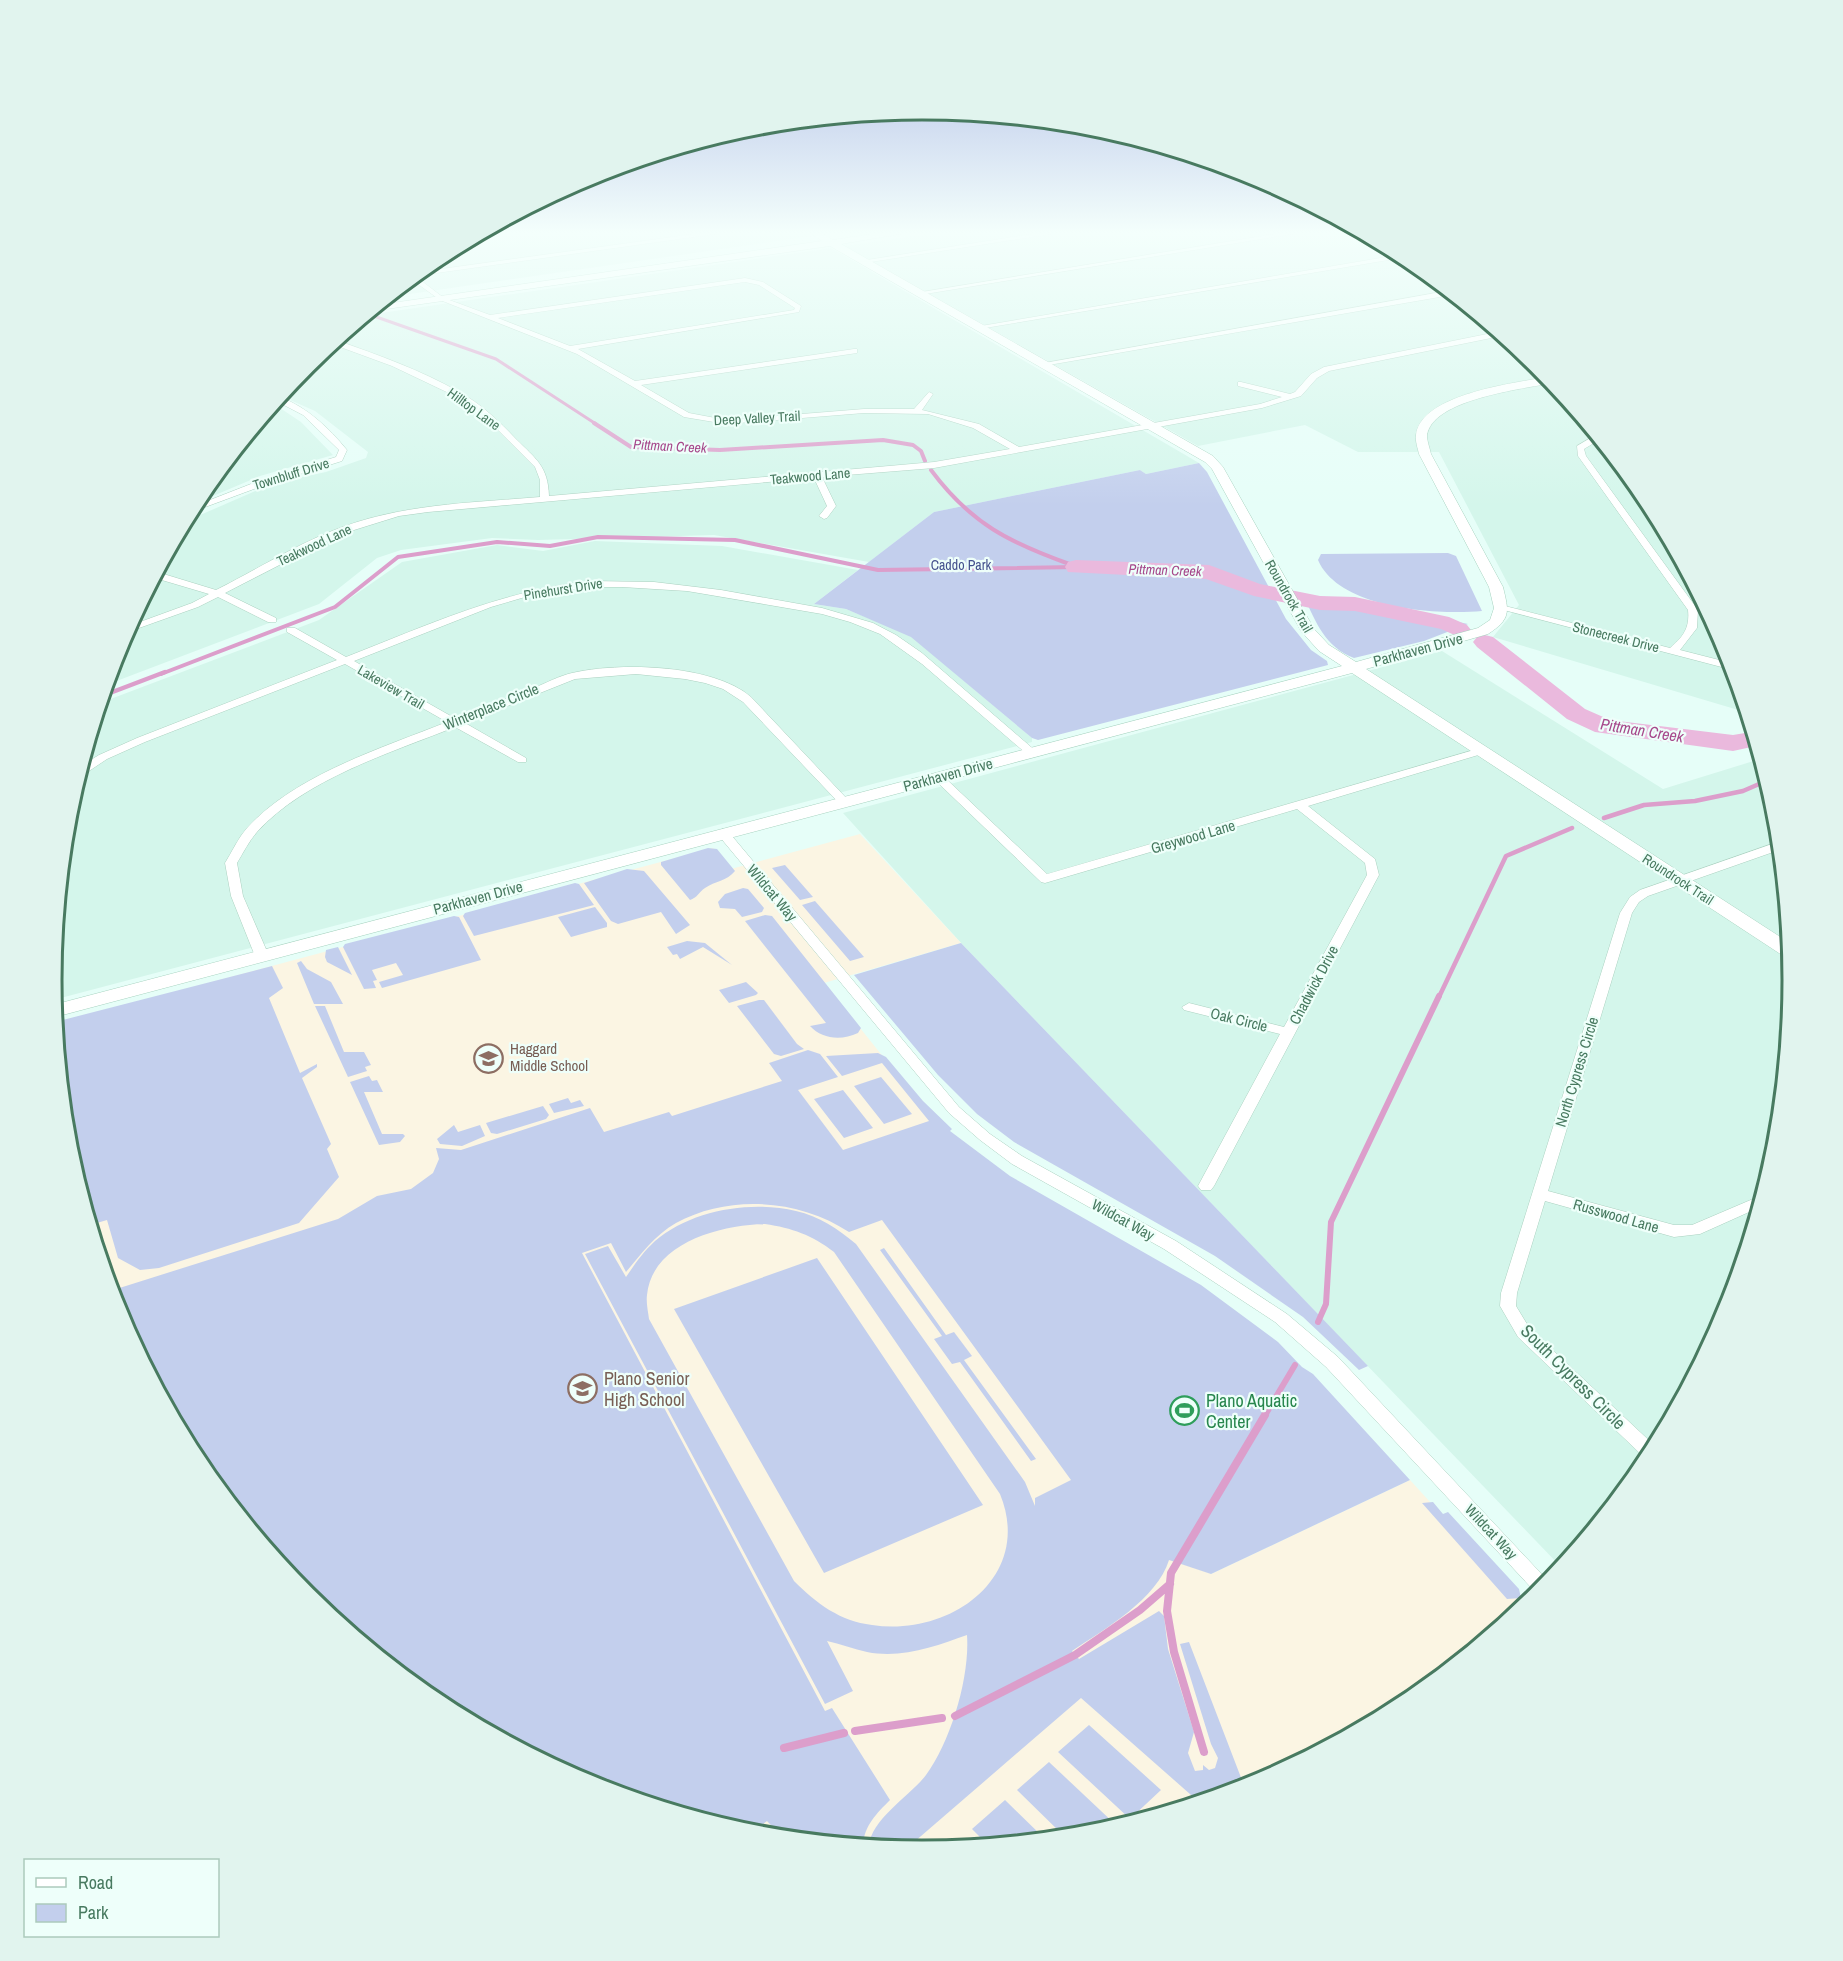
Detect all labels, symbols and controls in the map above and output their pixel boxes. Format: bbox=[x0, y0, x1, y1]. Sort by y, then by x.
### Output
street label: Hilltop Lane bbox=[444, 384, 504, 434]
street label: Deep Valley Trail bbox=[713, 407, 801, 429]
water label: Pittman Creek bbox=[633, 435, 708, 457]
street label: Townbluff Drive bbox=[251, 454, 331, 494]
street label: Teakwood Lane bbox=[769, 464, 851, 488]
street label: Teakwood Lane bbox=[274, 520, 354, 570]
park label: Caddo Park bbox=[931, 556, 992, 574]
street label: Roundrock Trail bbox=[1261, 556, 1317, 636]
water label: Pittman Creek bbox=[1128, 560, 1203, 580]
street label: Pinehurst Drive bbox=[522, 574, 604, 604]
street label: Stonecreek Drive bbox=[1571, 618, 1661, 656]
street label: Parkhaven Drive bbox=[1371, 627, 1465, 672]
street label: Lakeview Trail bbox=[354, 661, 428, 713]
street label: Winterplace Circle bbox=[440, 678, 542, 735]
water label: Pittman Creek bbox=[1599, 713, 1686, 747]
street label: Parkhaven Drive bbox=[901, 752, 995, 797]
street label: Greywood Lane bbox=[1148, 814, 1238, 859]
street label: Roundrock Trail bbox=[1639, 849, 1717, 909]
street label: Wildcat Way bbox=[742, 860, 803, 926]
street label: Parkhaven Drive bbox=[431, 875, 525, 920]
street label: Chadwick Drive bbox=[1284, 941, 1343, 1028]
street label: Oak Circle bbox=[1208, 1002, 1270, 1037]
street label: North Cypress Circle bbox=[1550, 1014, 1603, 1130]
place label: Haggard Middle School bbox=[510, 1038, 588, 1076]
school or university icon: Haggard Middle School bbox=[473, 1042, 505, 1074]
street label: Russwood Lane bbox=[1571, 1193, 1662, 1238]
street label: Wildcat Way bbox=[1088, 1194, 1159, 1246]
street label: South Cypress Circle bbox=[1515, 1319, 1631, 1435]
place label: Plano Senior High School bbox=[604, 1366, 689, 1412]
school or university icon: Plano Senior High School bbox=[567, 1373, 599, 1405]
place label: Plano Aquatic Center bbox=[1206, 1388, 1297, 1434]
sports icon: Plano Aquatic Center bbox=[1169, 1395, 1201, 1427]
street label: Wildcat Way bbox=[1460, 1499, 1523, 1565]
legend bbox=[24, 1859, 219, 1937]
text: Road bbox=[78, 1870, 113, 1895]
text: Park bbox=[78, 1900, 109, 1925]

